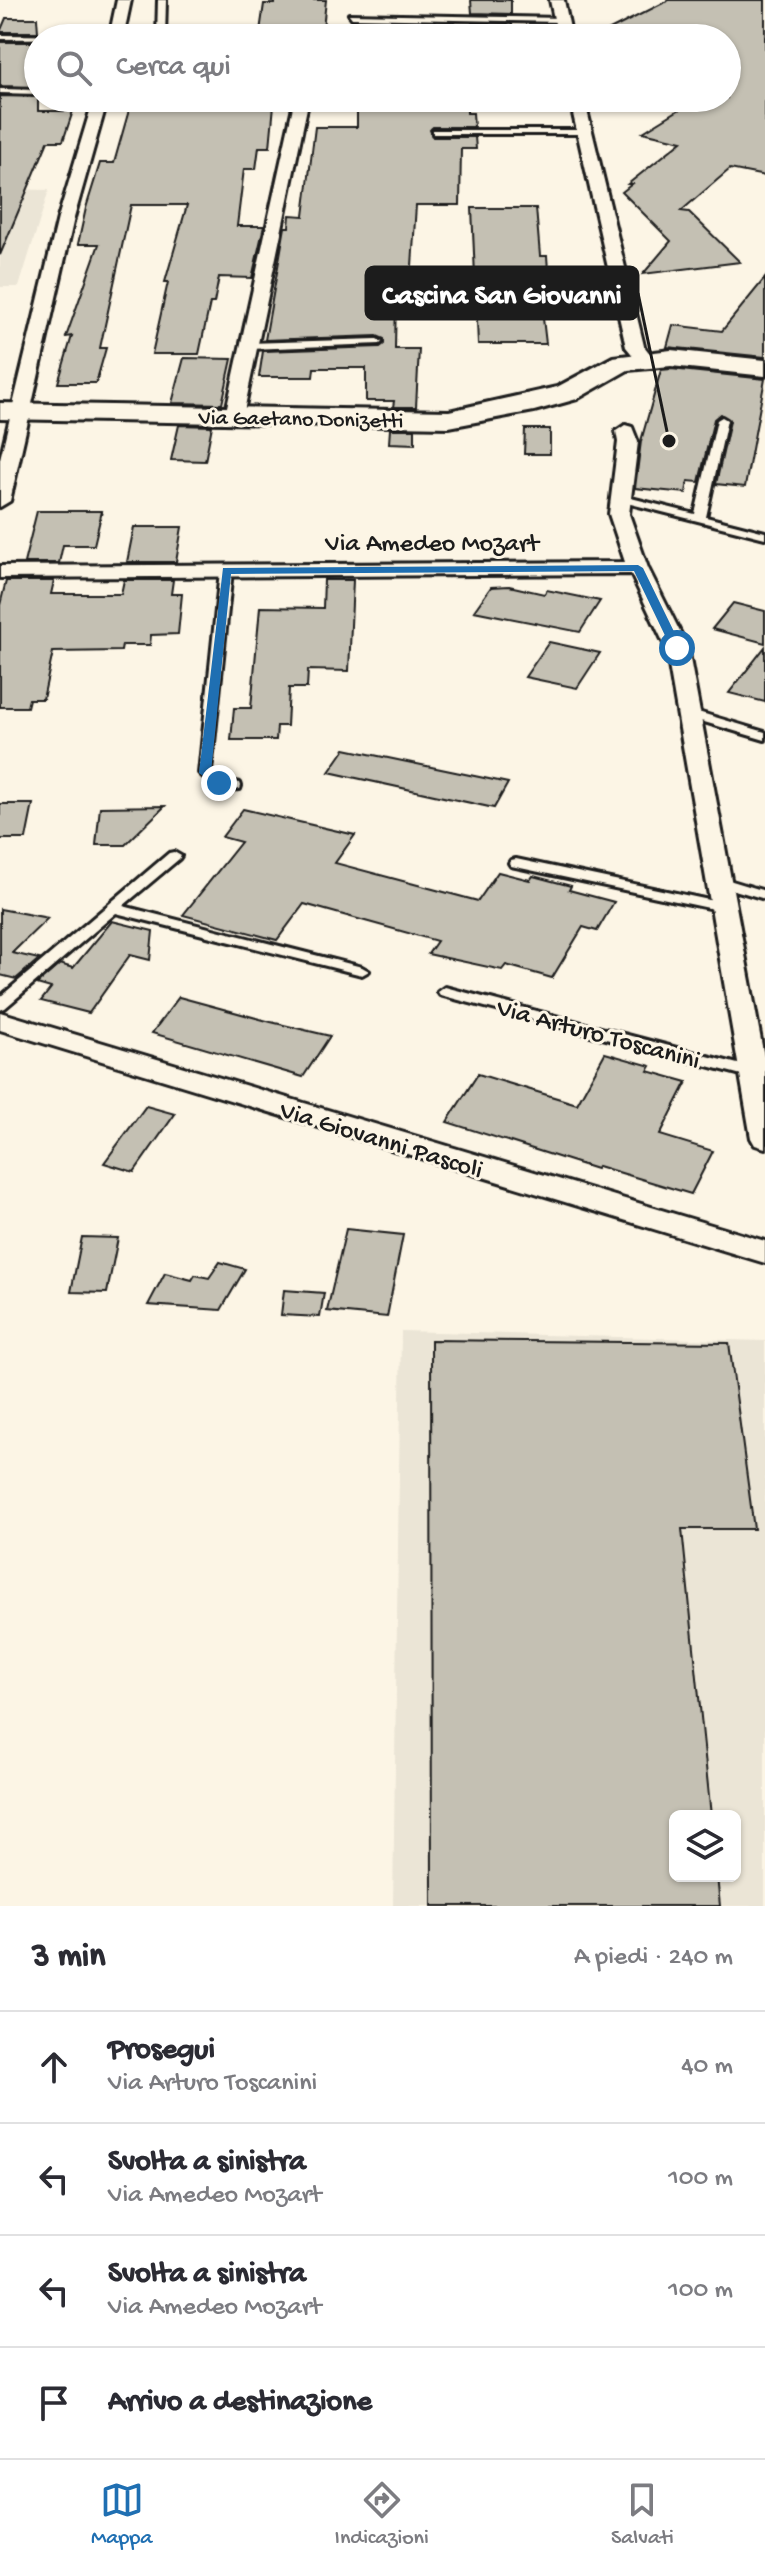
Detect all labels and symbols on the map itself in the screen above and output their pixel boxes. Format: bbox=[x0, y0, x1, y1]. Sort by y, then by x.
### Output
callout: Cascina San Giovanni bbox=[366, 267, 638, 319]
text: Cascina San Giovanni bbox=[382, 281, 622, 314]
street label: Via Gaetano Donizetti bbox=[197, 406, 404, 436]
street label: Via Amedeo Mozart bbox=[324, 530, 541, 561]
route start bbox=[659, 630, 695, 666]
route end bbox=[201, 765, 237, 801]
street label: Via Arturo Toscanini bbox=[492, 994, 703, 1078]
street label: Via Giovanni Pascoli bbox=[274, 1096, 486, 1188]

